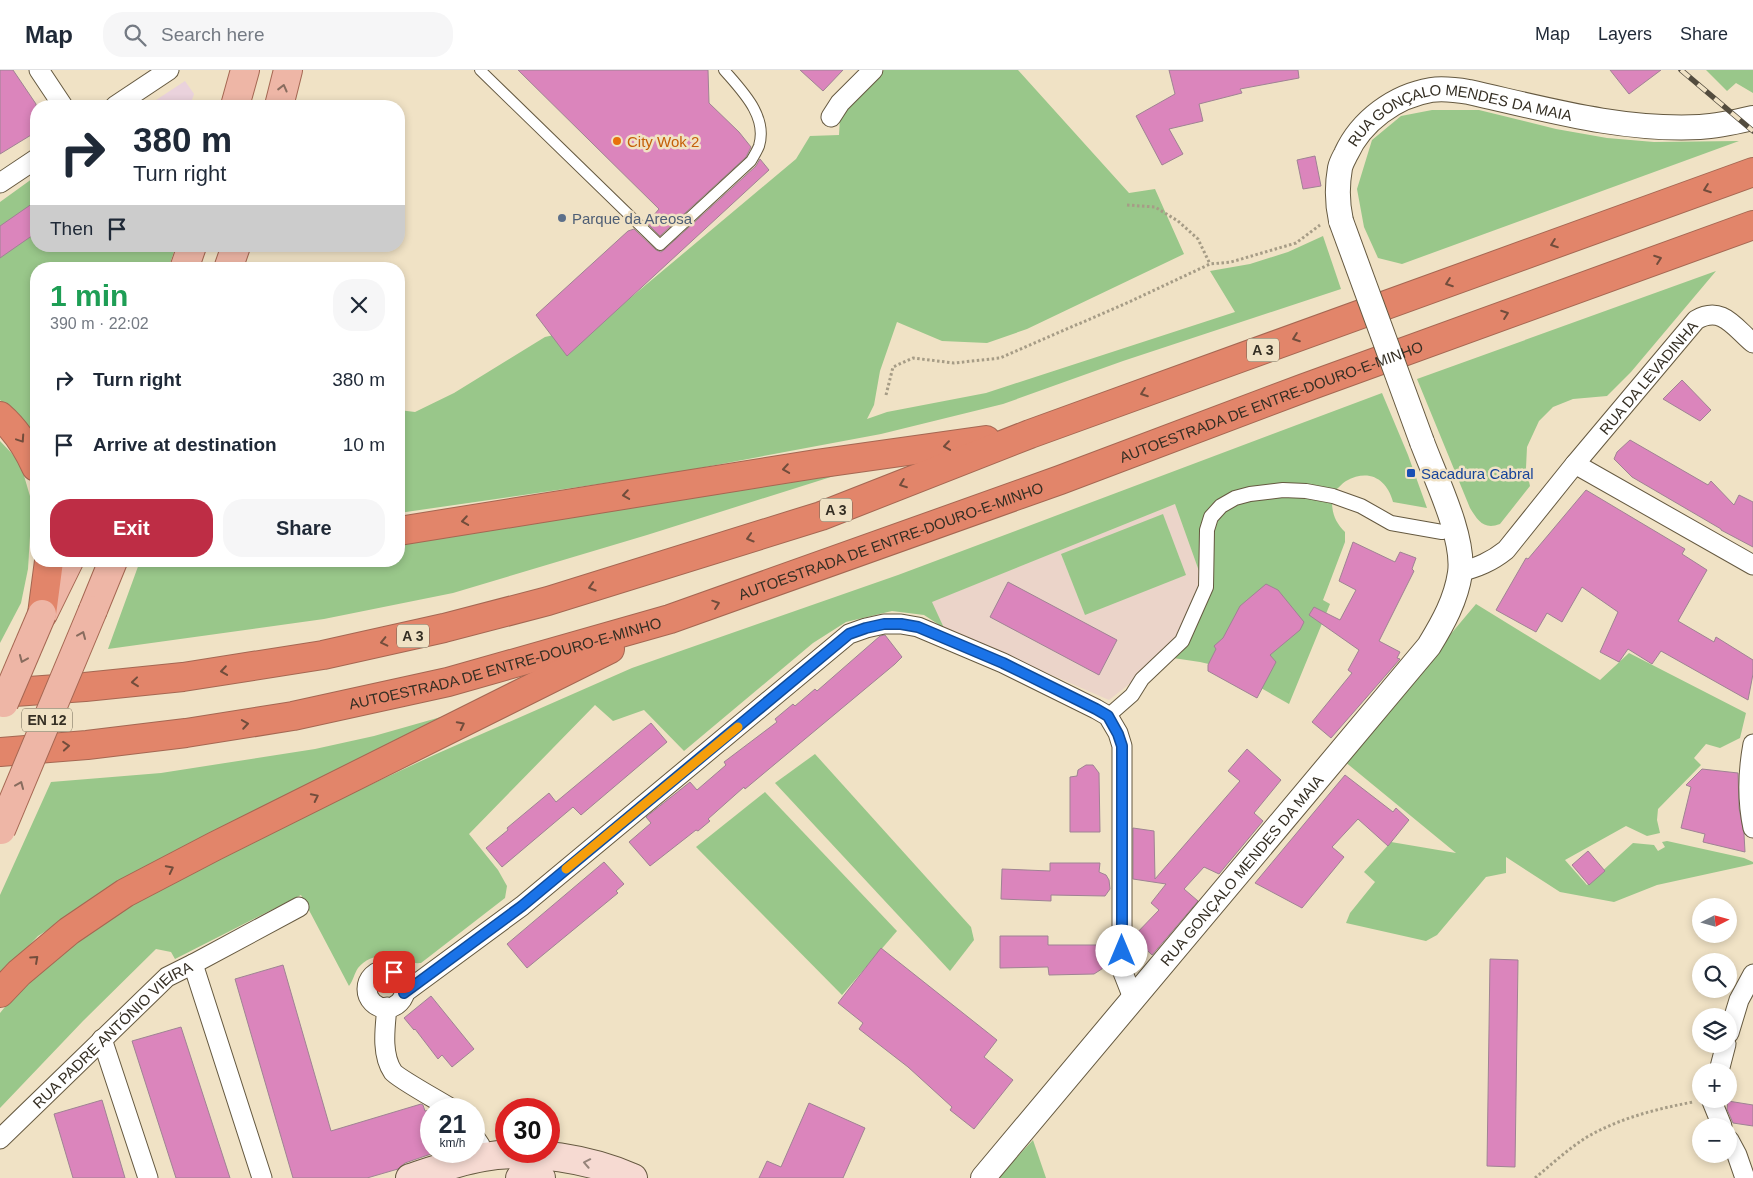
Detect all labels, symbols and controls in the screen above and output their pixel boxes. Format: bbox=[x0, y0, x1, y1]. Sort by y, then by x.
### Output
search box bbox=[103, 12, 453, 57]
text: Map bbox=[25, 21, 73, 48]
icon: search bbox=[121, 21, 149, 49]
text: Search here bbox=[161, 24, 265, 45]
text: Map bbox=[1535, 24, 1570, 44]
text: Layers bbox=[1598, 24, 1652, 44]
text: Share bbox=[1680, 24, 1728, 44]
street label: RUA GONÇALO MENDES DA MAIA bbox=[1344, 80, 1574, 149]
one-way arrow bbox=[277, 84, 288, 93]
icon: right bbox=[50, 120, 115, 185]
text: 380 m bbox=[133, 120, 232, 159]
place label: City Wok 2 bbox=[627, 133, 699, 150]
marker: City Wok 2 bbox=[611, 135, 623, 147]
text: Turn right bbox=[133, 161, 226, 186]
one-way arrow bbox=[1703, 183, 1712, 193]
place label: Parque da Areosa bbox=[572, 210, 693, 227]
marker: Parque da Areosa bbox=[556, 212, 568, 224]
icon: arrive bbox=[103, 215, 131, 243]
text: Then bbox=[50, 218, 93, 239]
one-way arrow bbox=[1551, 238, 1559, 248]
one-way arrow bbox=[1654, 255, 1662, 265]
one-way arrow bbox=[1445, 277, 1454, 287]
text: 1 min bbox=[50, 279, 128, 312]
button: close bbox=[333, 279, 385, 331]
one-way arrow bbox=[1501, 310, 1509, 320]
text: 390 m · 22:02 bbox=[50, 315, 149, 332]
street label: RUA DA LEVADINHA bbox=[1595, 317, 1701, 438]
one-way arrow bbox=[1293, 332, 1301, 342]
street label: AUTOESTRADA DE ENTRE-DOURO-E-MINHO bbox=[1117, 337, 1425, 465]
road number: A 3 bbox=[1247, 338, 1279, 362]
icon: right bbox=[50, 366, 78, 394]
text: Turn right bbox=[93, 369, 181, 390]
text: 380 m bbox=[332, 369, 385, 390]
one-way arrow bbox=[1140, 387, 1148, 397]
icon: arrive bbox=[50, 431, 78, 459]
one-way arrow bbox=[15, 433, 24, 443]
text: Arrive at destination bbox=[93, 434, 277, 455]
text: 10 m bbox=[343, 434, 385, 455]
one-way arrow bbox=[943, 440, 951, 451]
one-way arrow bbox=[782, 463, 791, 473]
place label: Sacadura Cabral bbox=[1421, 465, 1534, 482]
marker: Sacadura Cabral bbox=[1405, 467, 1417, 479]
street label: AUTOESTRADA DE ENTRE-DOURO-E-MINHO bbox=[736, 478, 1045, 603]
one-way arrow bbox=[899, 478, 908, 488]
one-way arrow bbox=[621, 489, 629, 500]
road number: A 3 bbox=[820, 498, 852, 522]
button: Exit bbox=[50, 499, 213, 557]
button: Share bbox=[223, 499, 385, 557]
one-way arrow bbox=[461, 515, 470, 525]
one-way arrow bbox=[746, 532, 755, 542]
one-way arrow bbox=[588, 582, 596, 592]
one-way arrow bbox=[711, 599, 720, 609]
street label: AUTOESTRADA DE ENTRE-DOURO-E-MINHO bbox=[347, 613, 663, 712]
road number: A 3 bbox=[397, 624, 429, 648]
one-way arrow bbox=[76, 631, 87, 640]
one-way arrow bbox=[380, 636, 389, 647]
one-way arrow bbox=[19, 654, 30, 663]
one-way arrow bbox=[220, 666, 229, 676]
one-way arrow bbox=[130, 676, 138, 687]
road number: EN 12 bbox=[22, 708, 72, 732]
one-way arrow bbox=[241, 719, 249, 730]
one-way arrow bbox=[456, 721, 465, 731]
one-way arrow bbox=[62, 741, 70, 752]
street label: RUA GONÇALO MENDES DA MAIA bbox=[1157, 771, 1326, 969]
one-way arrow bbox=[13, 781, 24, 790]
one-way arrow bbox=[310, 793, 319, 803]
one-way arrow bbox=[164, 865, 173, 875]
north arrow bbox=[1692, 898, 1738, 942]
map controls bbox=[1692, 898, 1737, 1163]
position arrow bbox=[1095, 924, 1147, 976]
pin bbox=[373, 951, 415, 993]
button: search bbox=[1692, 953, 1737, 998]
one-way arrow bbox=[30, 956, 39, 965]
street label: RUA PADRE ANTÓNIO VIEIRA bbox=[29, 957, 195, 1111]
icon: arrive bbox=[380, 958, 408, 986]
button: layers bbox=[1692, 1008, 1737, 1053]
button: + bbox=[1692, 1063, 1737, 1108]
speed limit sign: 30 bbox=[495, 1098, 560, 1163]
text: 21 bbox=[439, 1110, 466, 1138]
button: − bbox=[1692, 1118, 1737, 1163]
text: km/h bbox=[439, 1136, 466, 1150]
one-way arrow bbox=[583, 1159, 591, 1169]

